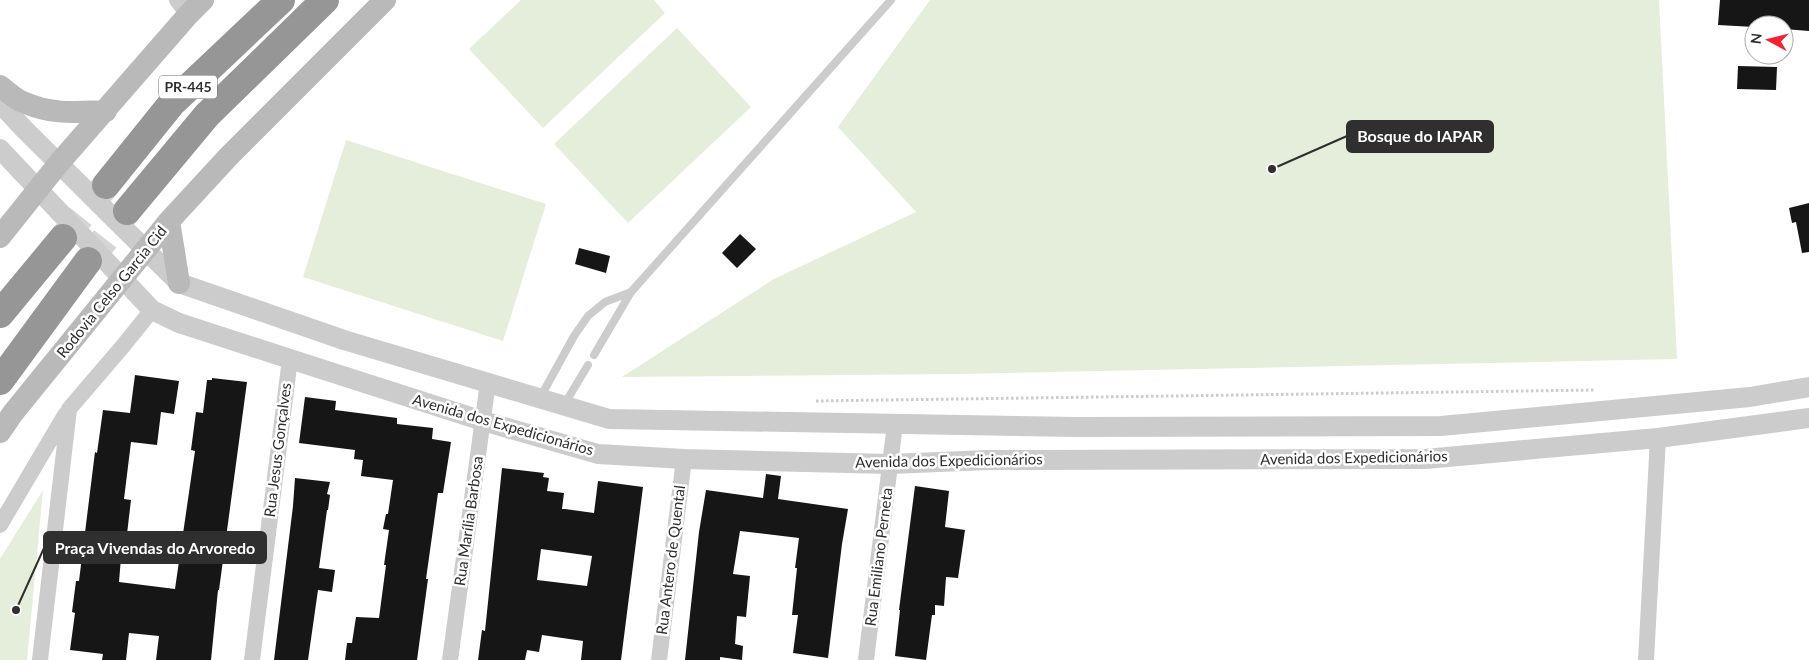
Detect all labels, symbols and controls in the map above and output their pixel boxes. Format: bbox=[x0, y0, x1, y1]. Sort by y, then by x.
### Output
north arrow bbox=[1744, 15, 1794, 65]
text: N bbox=[1747, 32, 1765, 45]
road number: PR-445 bbox=[159, 75, 217, 98]
callout: Bosque do IAPAR bbox=[1347, 121, 1493, 152]
text: Bosque do IAPAR bbox=[1357, 126, 1484, 145]
street label: Rodovia Celso Garcia Cid bbox=[52, 222, 170, 361]
street label: Rua Jesus Gonçalves bbox=[260, 382, 294, 518]
street label: Avenida dos Expedicionários bbox=[411, 390, 596, 459]
street label: Avenida dos Expedicionários bbox=[1260, 446, 1448, 468]
street label: Avenida dos Expedicionários bbox=[855, 449, 1043, 471]
street label: Rua Marília Barbosa bbox=[450, 455, 486, 587]
street label: Rua Antero de Quental bbox=[652, 484, 688, 636]
street label: Rua Emiliano Perneta bbox=[861, 487, 895, 627]
callout: Praça Vivendas do Arvoredo bbox=[44, 532, 266, 563]
text: Praça Vivendas do Arvoredo bbox=[55, 538, 255, 557]

